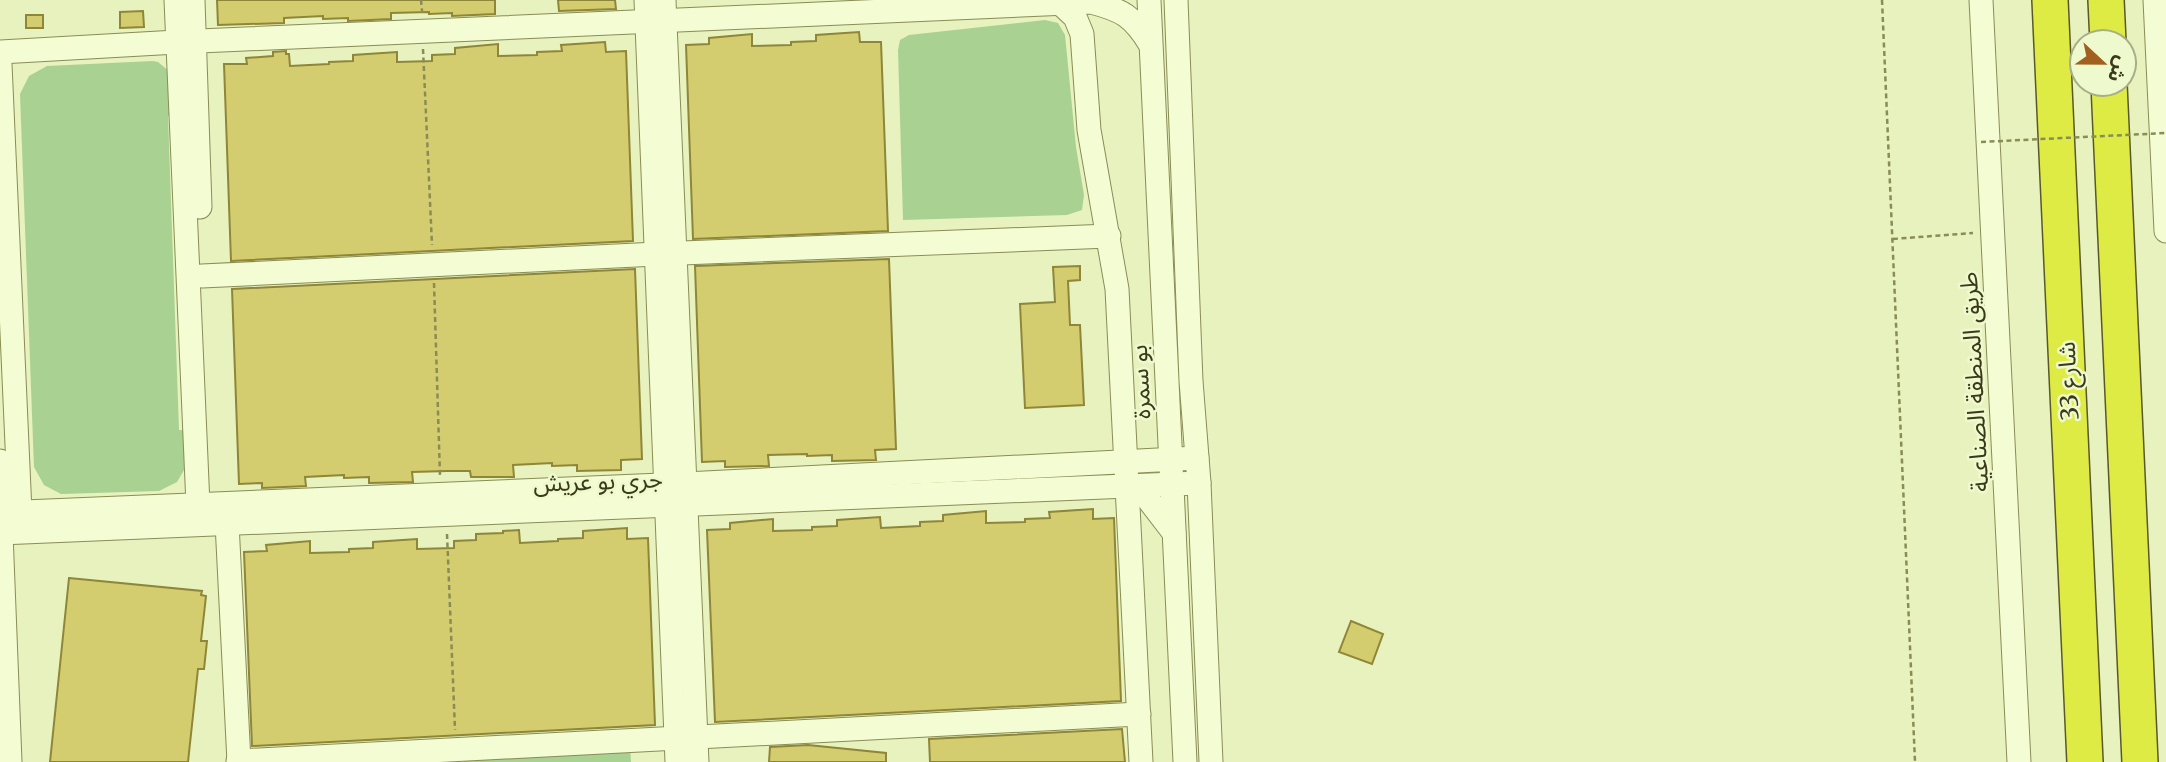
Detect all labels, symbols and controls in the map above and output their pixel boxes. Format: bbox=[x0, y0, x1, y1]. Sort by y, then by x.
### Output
north arrow bbox=[2068, 28, 2138, 98]
text: ش bbox=[2103, 53, 2135, 86]
street label: طريق المنطقة الصناعية bbox=[1953, 271, 1995, 493]
street label: شارع 33 bbox=[2050, 341, 2088, 421]
street label: بو سمرة bbox=[1123, 344, 1157, 420]
street label: جري بو عريش bbox=[533, 463, 663, 502]

